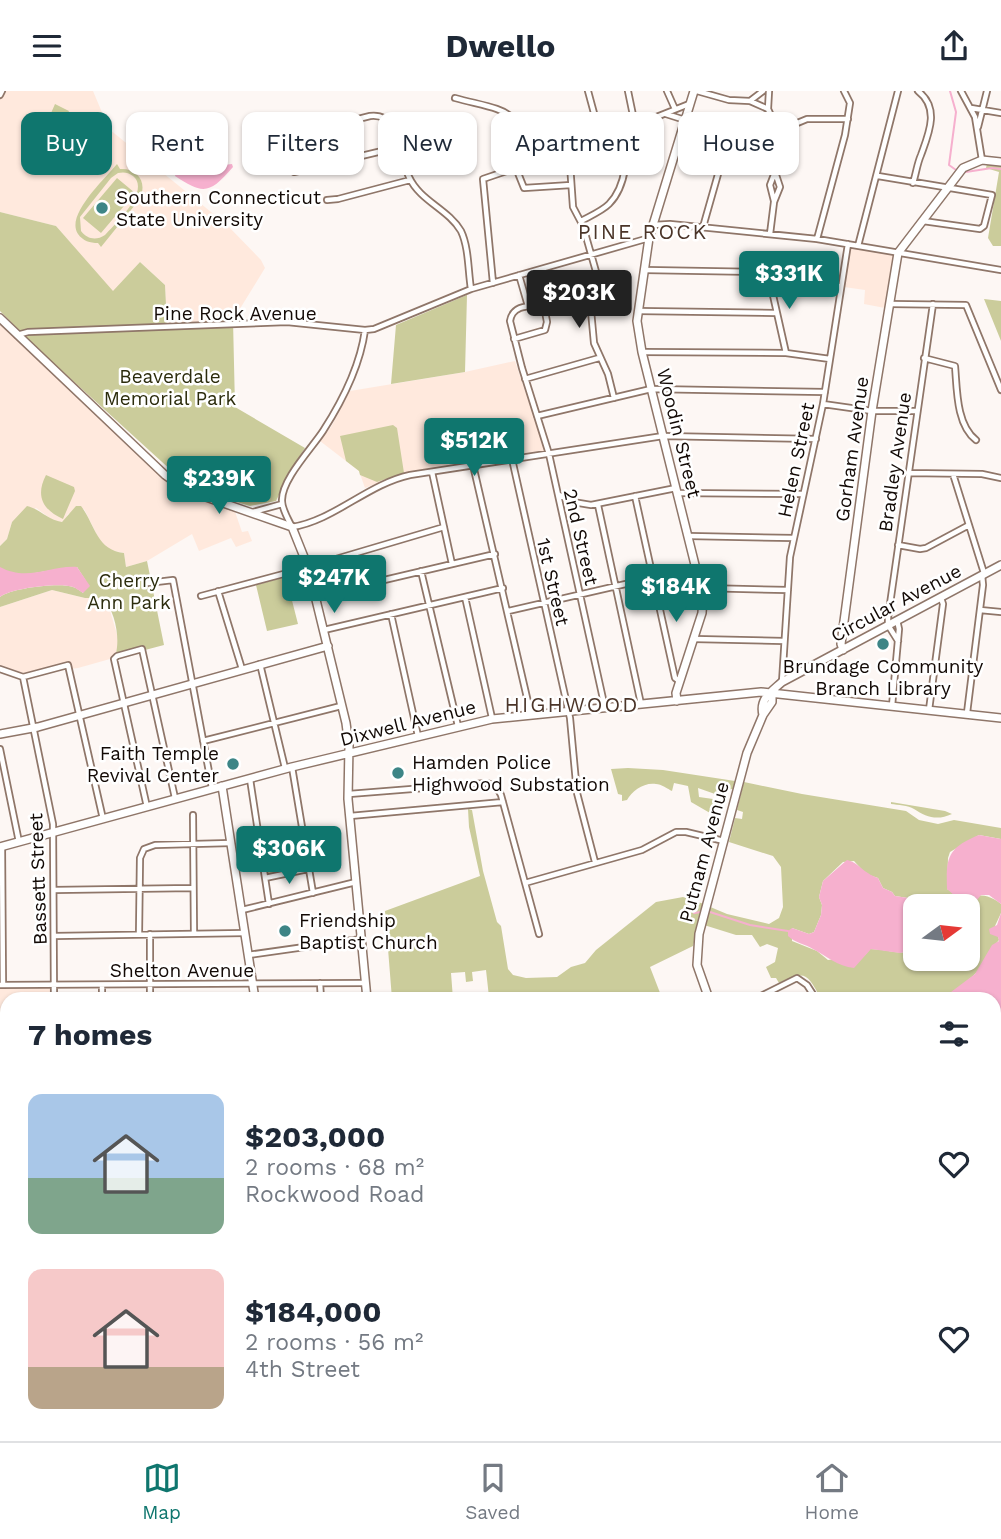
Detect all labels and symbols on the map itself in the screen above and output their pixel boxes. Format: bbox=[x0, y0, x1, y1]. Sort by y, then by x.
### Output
place label: Southern Connecticut State University bbox=[116, 186, 321, 231]
marker: Southern Connecticut State University bbox=[94, 200, 110, 216]
district label: PINE ROCK bbox=[578, 219, 708, 244]
pin: $331K bbox=[740, 251, 838, 311]
pin: $203K bbox=[530, 271, 628, 330]
street label: Pine Rock Avenue bbox=[153, 302, 317, 325]
park label: Beaverdale Memorial Park bbox=[104, 365, 237, 410]
street label: Woodin Street bbox=[652, 366, 706, 500]
street label: Gorham Avenue bbox=[830, 375, 874, 523]
street label: Bradley Avenue bbox=[874, 391, 916, 533]
street label: Helen Street bbox=[773, 400, 819, 520]
pin: $512K bbox=[425, 419, 523, 478]
pin: $239K bbox=[170, 457, 268, 516]
street label: 2nd Street bbox=[559, 486, 603, 588]
street label: 1st Street bbox=[532, 536, 574, 628]
pin: $247K bbox=[285, 555, 383, 615]
street label: Circular Avenue bbox=[827, 559, 965, 647]
pin: $184K bbox=[627, 565, 725, 624]
park label: Cherry Ann Park bbox=[87, 569, 171, 614]
marker: Brundage Community Branch Library bbox=[875, 636, 891, 652]
place label: Brundage Community Branch Library bbox=[783, 655, 984, 700]
district label: HIGHWOOD bbox=[505, 692, 639, 717]
street label: Dixwell Avenue bbox=[338, 695, 478, 751]
place label: Faith Temple Revival Center bbox=[87, 742, 219, 787]
place label: Hamden Police Highwood Substation bbox=[412, 751, 610, 796]
marker: Faith Temple Revival Center bbox=[225, 756, 241, 772]
marker: Hamden Police Highwood Substation bbox=[390, 765, 406, 781]
street label: Putnam Avenue bbox=[674, 779, 734, 925]
street label: Bassett Street bbox=[24, 812, 52, 945]
pin: $306K bbox=[240, 827, 338, 886]
north arrow bbox=[903, 894, 980, 971]
place label: Friendship Baptist Church bbox=[299, 909, 438, 954]
marker: Friendship Baptist Church bbox=[277, 923, 293, 939]
street label: Shelton Avenue bbox=[110, 959, 254, 982]

